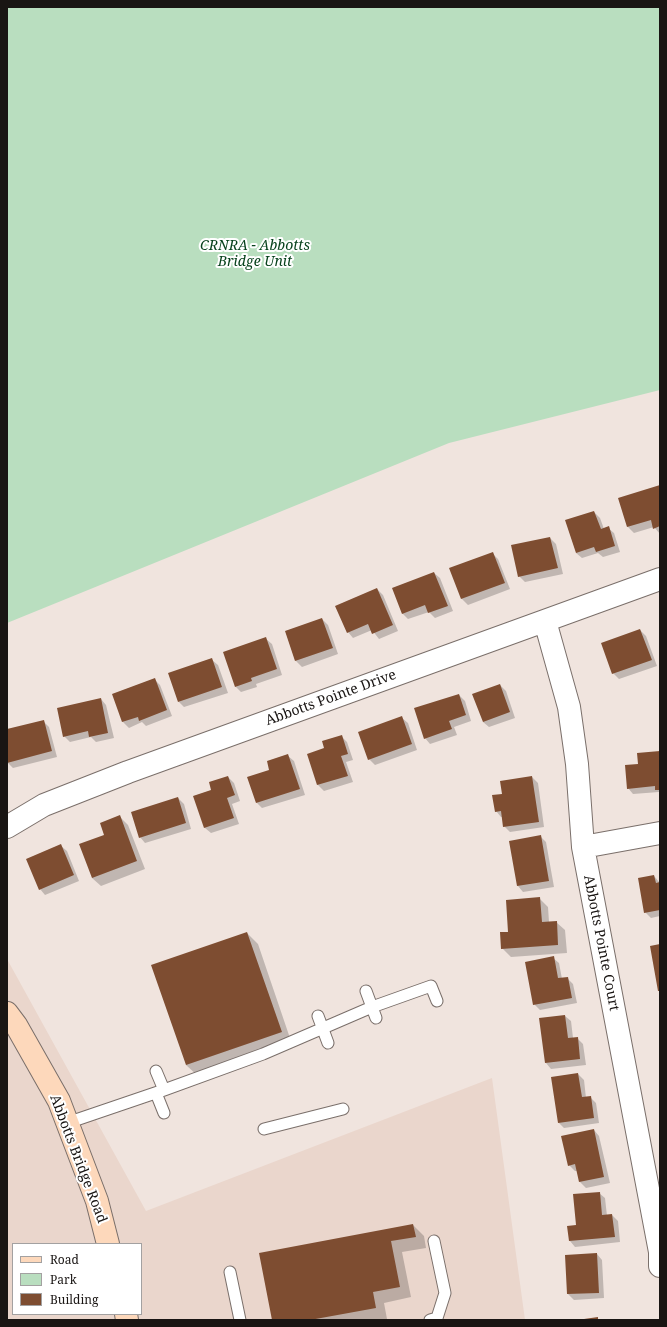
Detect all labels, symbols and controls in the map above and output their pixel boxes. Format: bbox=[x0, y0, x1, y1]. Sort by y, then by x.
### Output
park label: CRNRA - Abbotts Bridge Unit bbox=[200, 238, 310, 270]
street label: Abbotts Pointe Drive bbox=[263, 667, 399, 729]
street label: Abbotts Pointe Court bbox=[580, 874, 622, 1012]
street label: Abbotts Bridge Road bbox=[46, 1092, 110, 1226]
legend bbox=[12, 1243, 142, 1315]
text: Road bbox=[50, 1251, 79, 1268]
text: Park bbox=[50, 1271, 77, 1288]
text: Building bbox=[50, 1291, 98, 1308]

